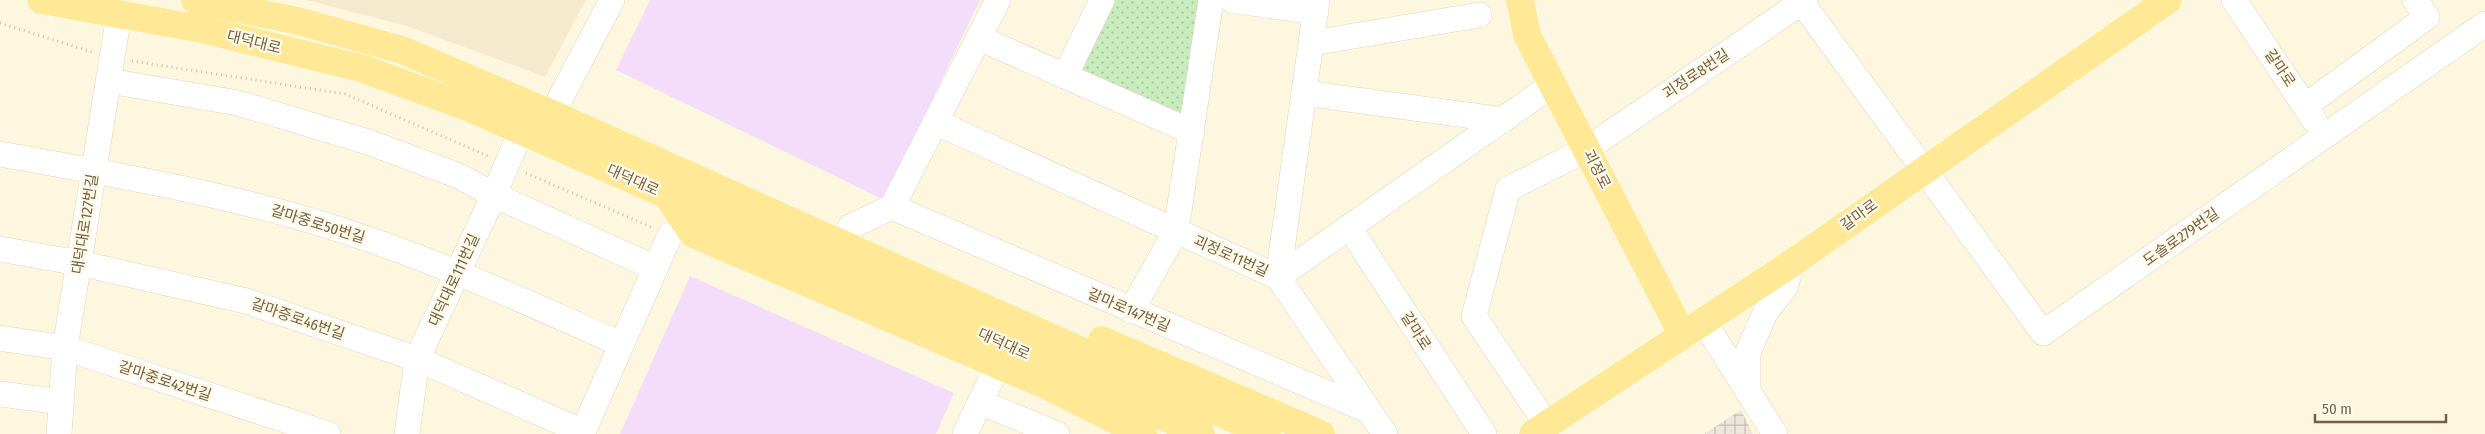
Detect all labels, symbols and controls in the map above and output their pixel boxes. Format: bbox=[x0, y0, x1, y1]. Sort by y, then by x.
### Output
street label: 대덕대로 bbox=[225, 27, 283, 57]
street label: 괴정로8번길 bbox=[1659, 45, 1733, 103]
street label: 갈마로 bbox=[2261, 46, 2299, 90]
street label: 괴정로 bbox=[1580, 146, 1614, 192]
street label: 대덕대로 bbox=[604, 161, 662, 199]
street label: 대덕대로127번길 bbox=[68, 173, 102, 275]
street label: 갈마로 bbox=[1837, 196, 1881, 234]
street label: 갈마중로50번길 bbox=[269, 201, 367, 247]
street label: 도솔로279번길 bbox=[2140, 204, 2222, 270]
street label: 대덕대로111번길 bbox=[425, 231, 483, 329]
street label: 괴정로11번길 bbox=[1191, 231, 1271, 281]
street label: 갈마로147번길 bbox=[1085, 285, 1173, 335]
street label: 갈마중로46번길 bbox=[249, 295, 347, 343]
street label: 갈마로 bbox=[1397, 309, 1435, 353]
street label: 대덕대로 bbox=[975, 325, 1033, 363]
street label: 갈마중로42번길 bbox=[116, 358, 214, 404]
scale bar bbox=[2315, 392, 2446, 424]
text: 50 m bbox=[2322, 400, 2352, 418]

